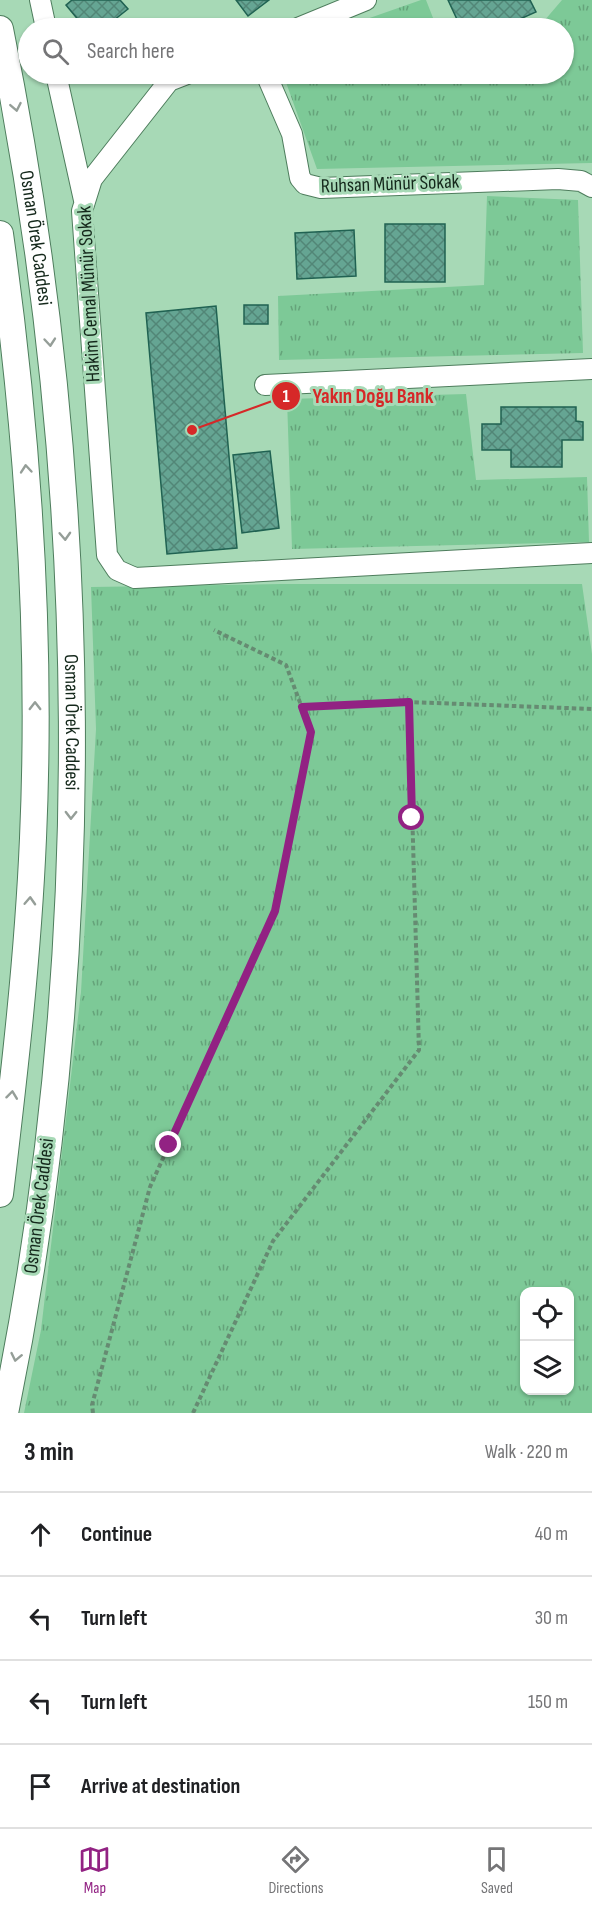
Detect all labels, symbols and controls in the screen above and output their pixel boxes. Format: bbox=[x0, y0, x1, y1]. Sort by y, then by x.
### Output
search box bbox=[18, 18, 574, 84]
icon: search bbox=[39, 35, 72, 68]
text: Search here bbox=[87, 38, 174, 65]
one-way arrow bbox=[9, 102, 22, 112]
street label: Osman Örek Caddesi bbox=[14, 169, 57, 307]
street label: Ruhsan Münür Sokak bbox=[320, 170, 460, 198]
street label: Hakim Cemal Münür Sokak bbox=[72, 205, 106, 383]
one-way arrow bbox=[43, 337, 56, 346]
callout: Yakın Doğu Bank bbox=[271, 377, 446, 416]
text: Yakın Doğu Bank bbox=[312, 384, 434, 409]
text: 1 bbox=[282, 386, 290, 407]
one-way arrow bbox=[20, 464, 33, 473]
one-way arrow bbox=[58, 532, 71, 541]
street label: Osman Örek Caddesi bbox=[59, 654, 84, 791]
one-way arrow bbox=[29, 701, 41, 710]
route start bbox=[398, 804, 424, 830]
one-way arrow bbox=[64, 811, 77, 820]
one-way arrow bbox=[23, 896, 36, 905]
one-way arrow bbox=[5, 1090, 18, 1099]
route end bbox=[155, 1131, 181, 1157]
street label: Osman Örek Caddesi bbox=[19, 1137, 59, 1275]
map controls bbox=[520, 1287, 574, 1395]
button: locate bbox=[520, 1287, 574, 1341]
button: layers bbox=[520, 1341, 574, 1395]
one-way arrow bbox=[10, 1352, 23, 1362]
text: 3 min bbox=[24, 1437, 74, 1468]
text: Walk · 220 m bbox=[485, 1440, 568, 1464]
icon: ahead bbox=[24, 1518, 57, 1551]
text: Continue bbox=[81, 1521, 152, 1548]
text: 40 m bbox=[535, 1522, 568, 1546]
icon: left bbox=[24, 1602, 57, 1635]
text: Turn left bbox=[81, 1605, 147, 1632]
text: 30 m bbox=[535, 1606, 568, 1630]
icon: left bbox=[24, 1686, 57, 1719]
text: Turn left bbox=[81, 1689, 147, 1716]
text: 150 m bbox=[528, 1690, 568, 1714]
icon: arrive bbox=[24, 1770, 57, 1803]
text: Arrive at destination bbox=[81, 1773, 240, 1800]
tab: Map bbox=[78, 1843, 111, 1898]
tab: Directions bbox=[268, 1843, 323, 1898]
tab: Saved bbox=[480, 1843, 513, 1898]

